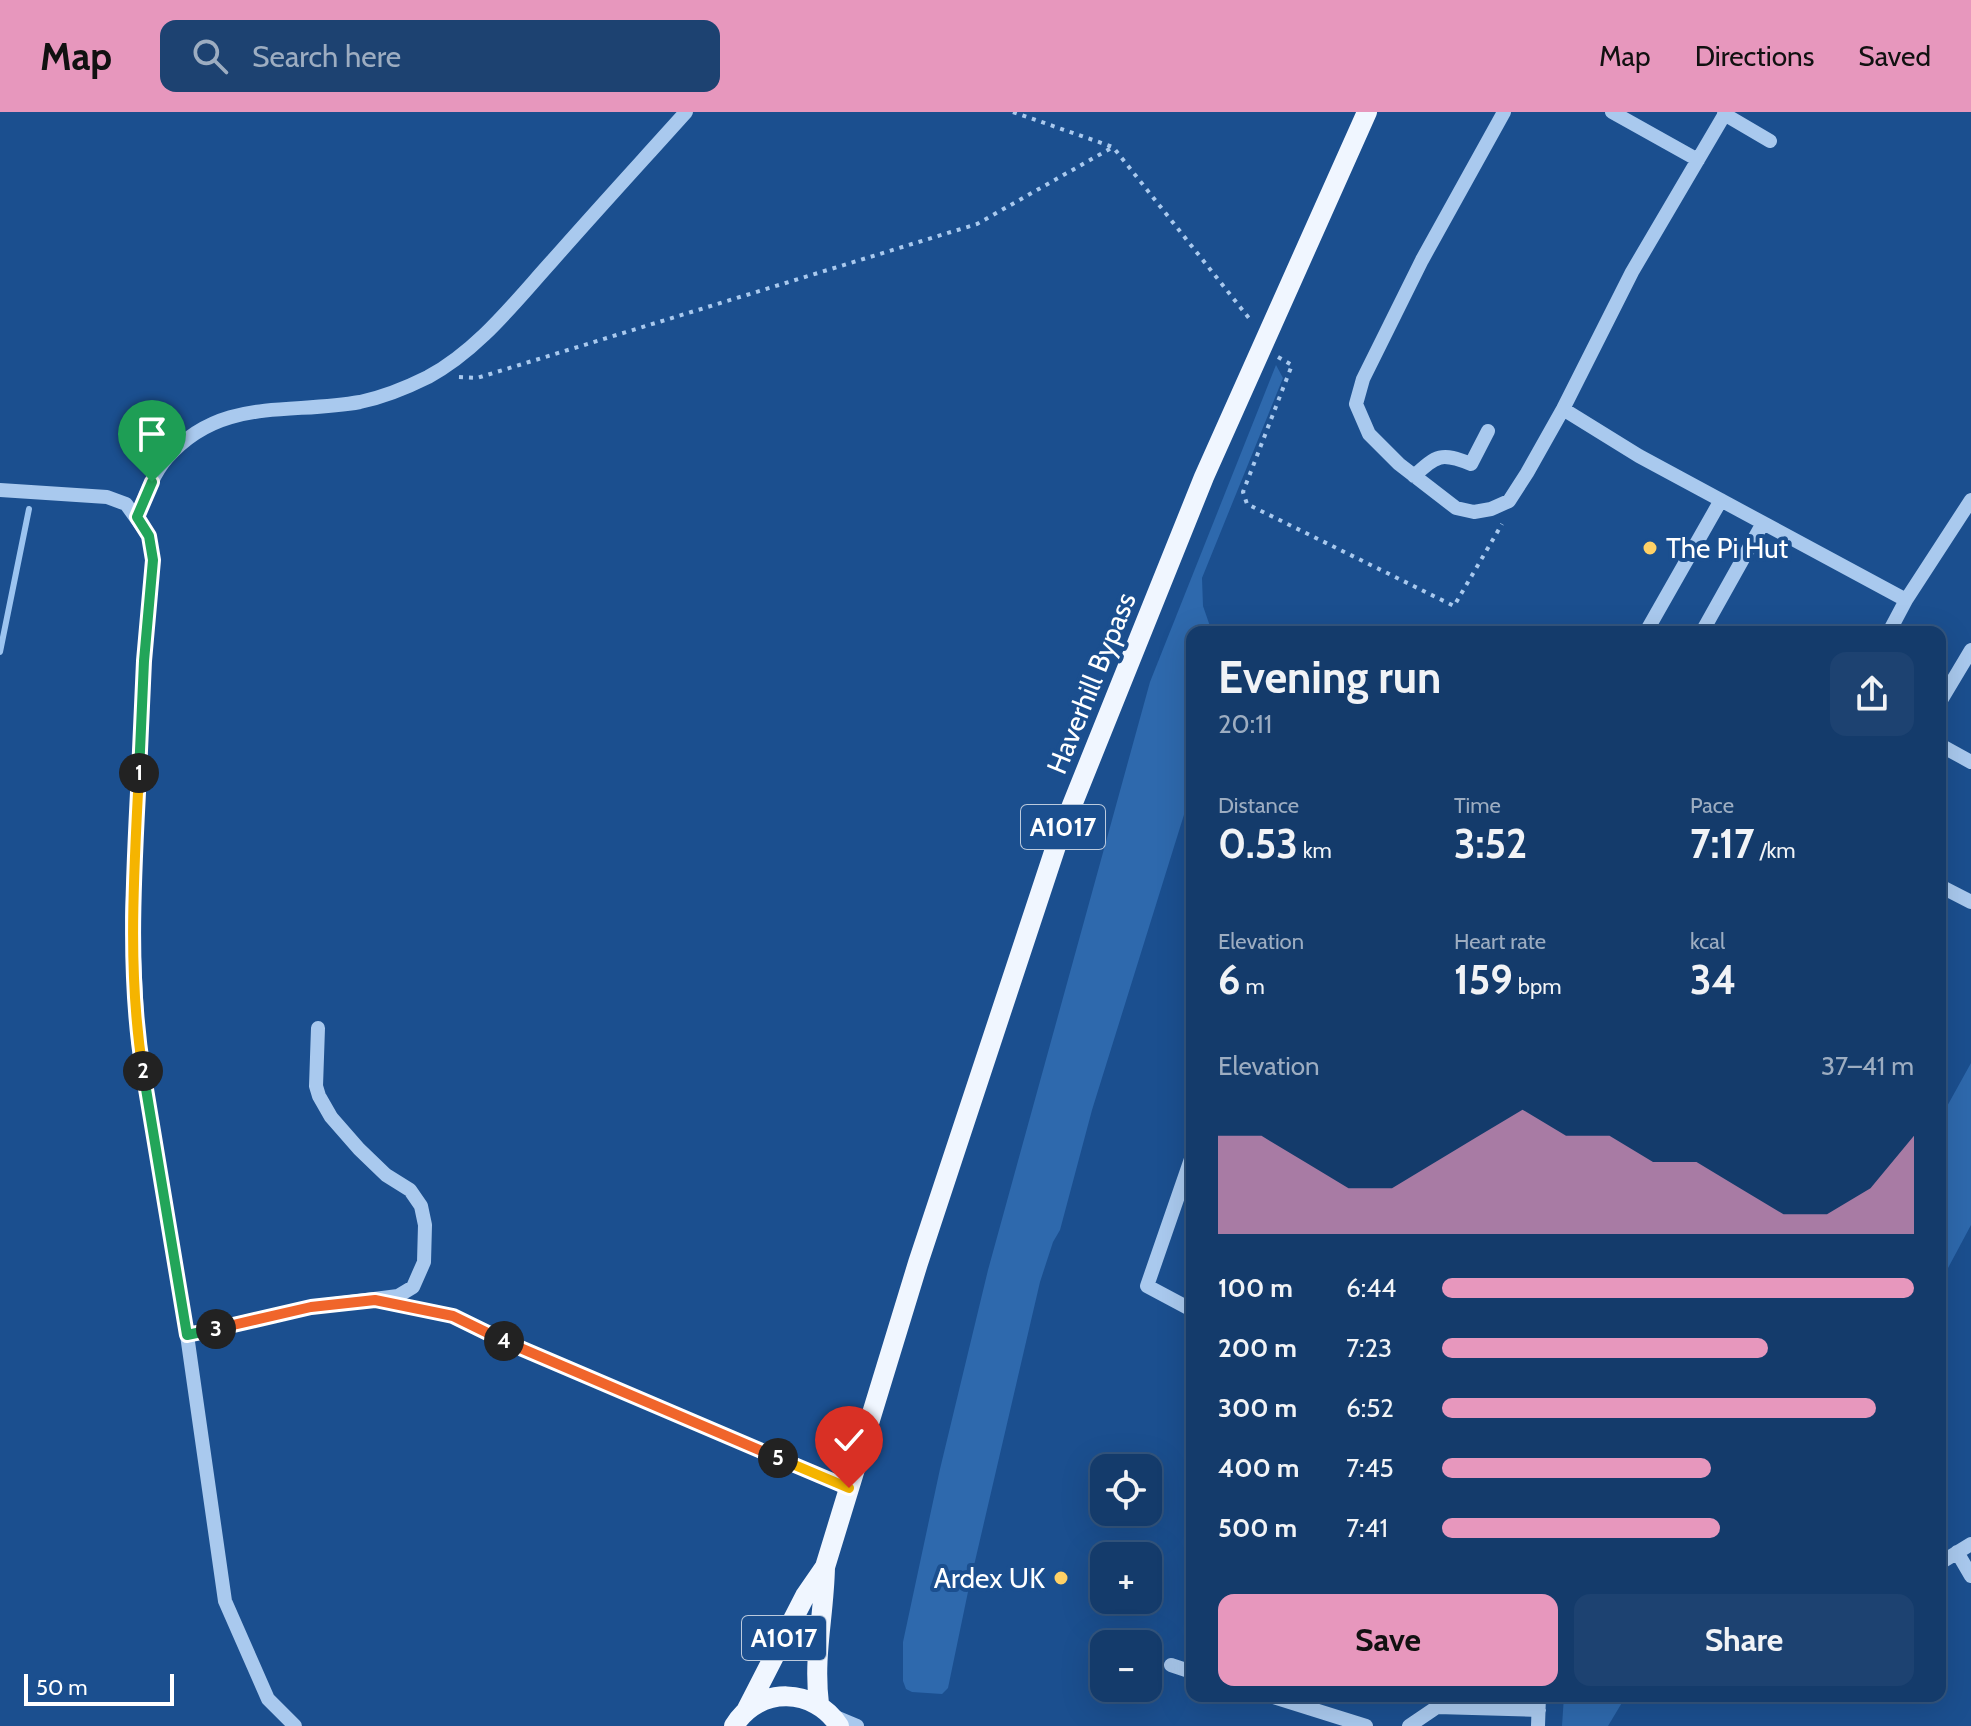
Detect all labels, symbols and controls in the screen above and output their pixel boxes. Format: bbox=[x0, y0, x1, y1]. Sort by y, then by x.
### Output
search box bbox=[160, 20, 720, 92]
text: Map bbox=[40, 33, 112, 80]
icon: search bbox=[188, 34, 232, 78]
text: Search here bbox=[252, 38, 401, 75]
text: Map bbox=[1599, 39, 1651, 73]
text: Directions bbox=[1695, 39, 1814, 73]
text: Saved bbox=[1858, 39, 1931, 73]
pin bbox=[118, 400, 186, 482]
icon: arrive bbox=[130, 412, 174, 456]
place label: The Pi Hut bbox=[1666, 531, 1788, 565]
marker: The Pi Hut bbox=[1641, 539, 1659, 557]
street label: Haverhill Bypass bbox=[1039, 587, 1143, 779]
text: Evening run bbox=[1218, 651, 1441, 704]
button: share bbox=[1830, 652, 1914, 736]
text: 20:11 bbox=[1218, 708, 1272, 740]
pin: 1 bbox=[119, 753, 159, 793]
text: 1 bbox=[135, 759, 143, 786]
text: Distance bbox=[1218, 792, 1299, 819]
text: Time bbox=[1454, 792, 1501, 819]
text: Pace bbox=[1690, 792, 1734, 819]
road number: A1017 bbox=[1021, 805, 1105, 849]
text: 0.53 bbox=[1218, 819, 1298, 868]
text: 3:52 bbox=[1454, 819, 1527, 868]
text: 7:17 bbox=[1690, 819, 1754, 868]
text: km bbox=[1298, 837, 1332, 864]
text: /km bbox=[1754, 837, 1796, 864]
text: Elevation bbox=[1218, 928, 1304, 955]
text: Heart rate bbox=[1454, 928, 1546, 955]
text: kcal bbox=[1690, 928, 1725, 955]
text: 6 bbox=[1218, 955, 1240, 1004]
text: 159 bbox=[1454, 955, 1513, 1004]
text: 34 bbox=[1690, 955, 1736, 1004]
text: m bbox=[1240, 973, 1265, 1000]
text: bpm bbox=[1513, 973, 1561, 1000]
text: Elevation bbox=[1218, 1050, 1320, 1082]
text: 37–41 m bbox=[1821, 1050, 1914, 1082]
pin: 2 bbox=[123, 1051, 163, 1091]
text: 2 bbox=[137, 1057, 149, 1084]
text: 100 m bbox=[1218, 1272, 1293, 1304]
text: 6:44 bbox=[1346, 1272, 1396, 1304]
pin: 3 bbox=[196, 1309, 236, 1349]
text: 3 bbox=[210, 1315, 222, 1342]
pin: 4 bbox=[484, 1321, 524, 1361]
text: 4 bbox=[497, 1327, 511, 1354]
text: 200 m bbox=[1218, 1332, 1297, 1364]
text: 7:23 bbox=[1346, 1332, 1392, 1364]
text: 300 m bbox=[1218, 1392, 1297, 1424]
text: 6:52 bbox=[1346, 1392, 1394, 1424]
pin bbox=[815, 1406, 883, 1488]
icon: check bbox=[827, 1418, 871, 1462]
pin: 5 bbox=[758, 1438, 798, 1478]
text: 5 bbox=[772, 1444, 784, 1471]
text: 400 m bbox=[1218, 1452, 1299, 1484]
text: 7:45 bbox=[1346, 1452, 1394, 1484]
map controls bbox=[1090, 1454, 1162, 1702]
button: locate bbox=[1090, 1454, 1162, 1526]
text: 500 m bbox=[1218, 1512, 1297, 1544]
text: 7:41 bbox=[1346, 1512, 1388, 1544]
button: + bbox=[1090, 1542, 1162, 1614]
place label: Ardex UK bbox=[934, 1561, 1045, 1595]
marker: Ardex UK bbox=[1052, 1569, 1070, 1587]
button: Save bbox=[1218, 1594, 1558, 1686]
button: Share bbox=[1574, 1594, 1914, 1686]
road number: A1017 bbox=[742, 1616, 826, 1660]
button: − bbox=[1090, 1630, 1162, 1702]
scale bar bbox=[24, 1670, 174, 1706]
text: 50 m bbox=[36, 1674, 88, 1701]

